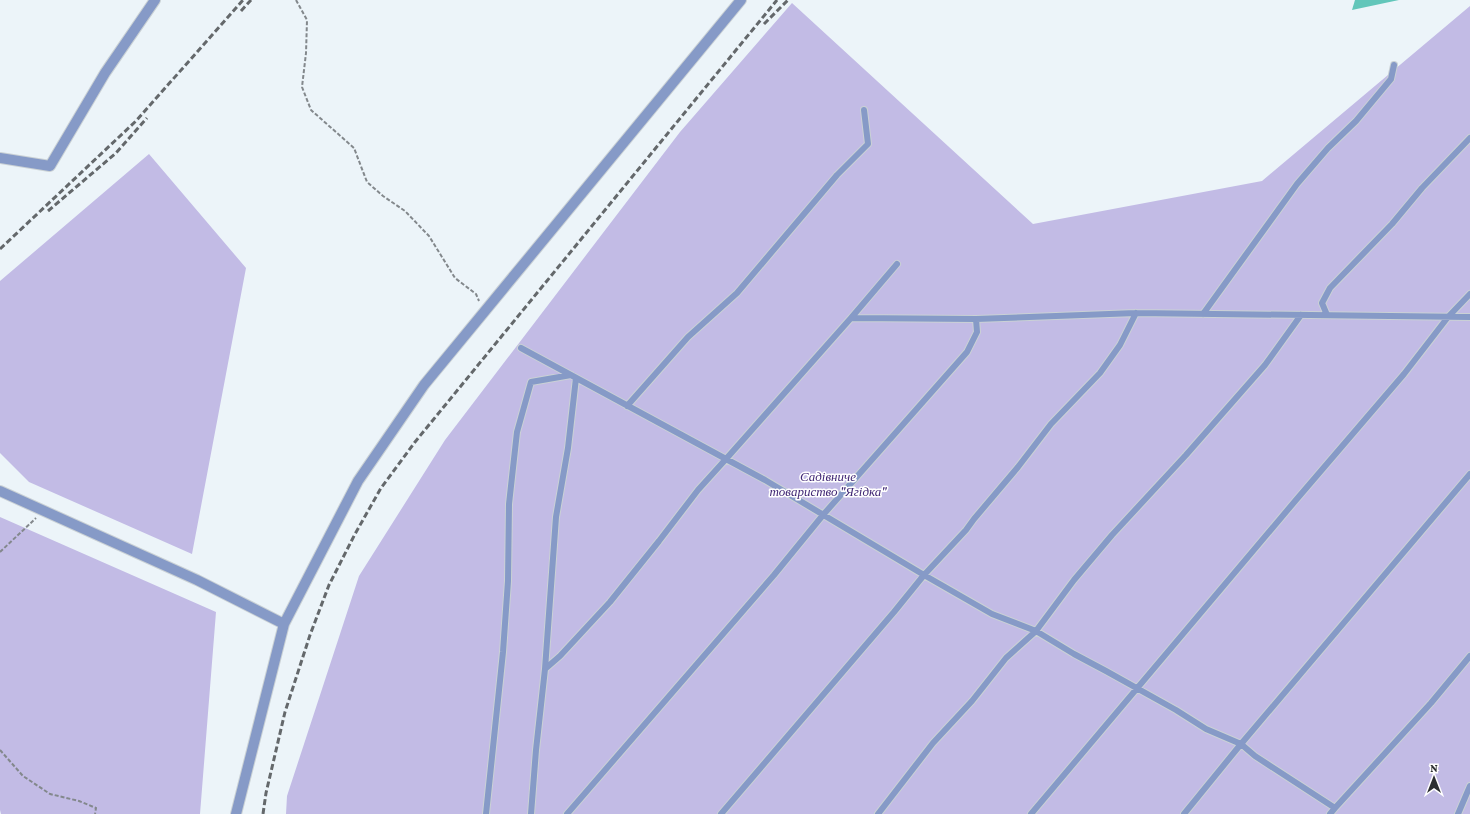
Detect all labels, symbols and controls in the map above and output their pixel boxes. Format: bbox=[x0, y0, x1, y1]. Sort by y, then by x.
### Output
park label: Садівниче товариство "Ягідка" bbox=[769, 469, 887, 499]
north arrow bbox=[1414, 758, 1454, 798]
text: N bbox=[1430, 762, 1438, 774]

